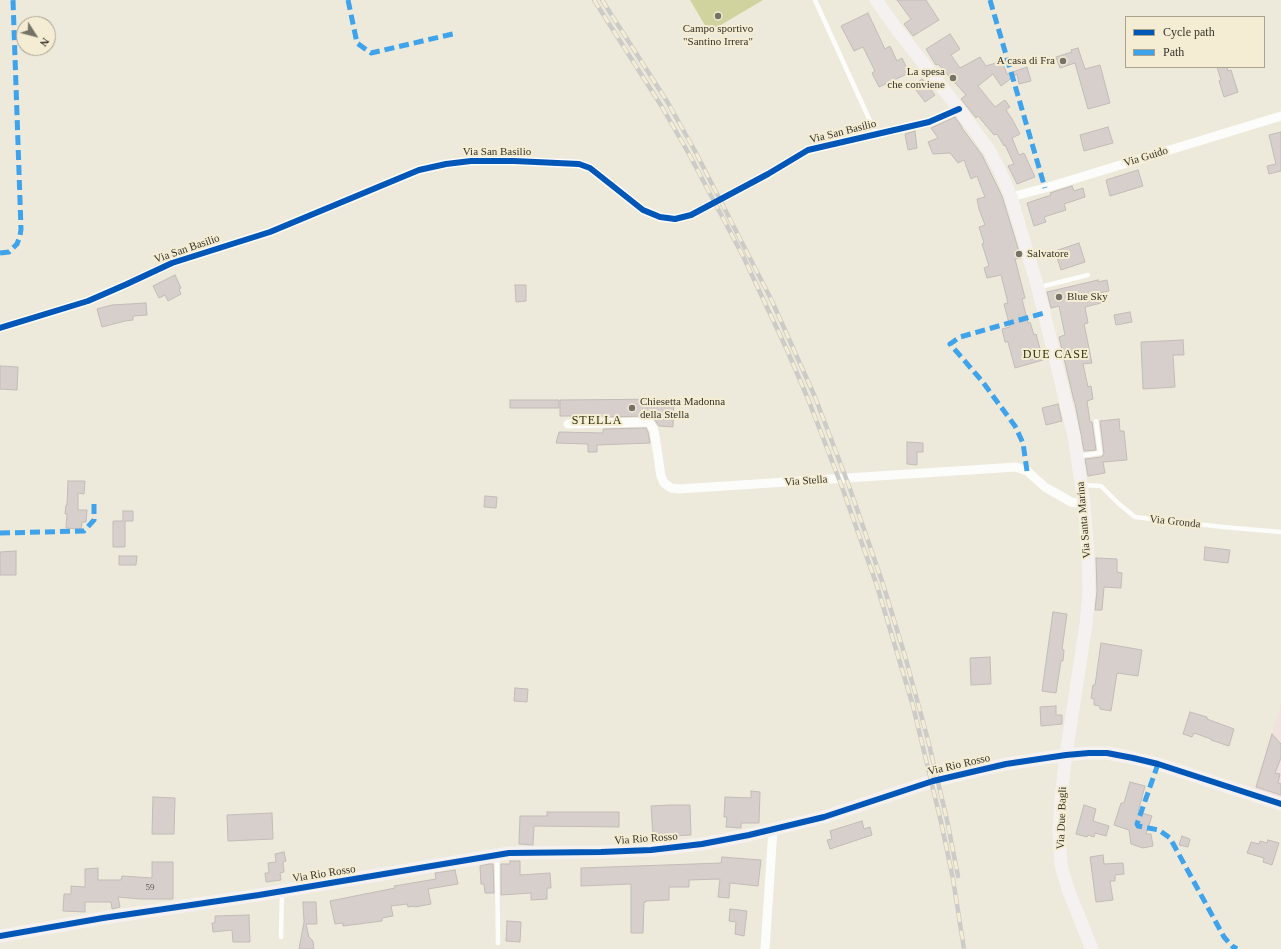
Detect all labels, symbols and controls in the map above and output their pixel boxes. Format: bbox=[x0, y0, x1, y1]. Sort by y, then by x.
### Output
marker: Campo sportivo "Santino Irrera" bbox=[713, 11, 723, 21]
north arrow bbox=[16, 16, 56, 56]
legend bbox=[1125, 16, 1265, 68]
place label: Campo sportivo "Santino Irrera" bbox=[683, 22, 753, 48]
text: Cycle path bbox=[1163, 25, 1215, 39]
text: N bbox=[38, 36, 52, 49]
text: Path bbox=[1163, 45, 1184, 59]
place label: A casa di Fra bbox=[997, 54, 1055, 68]
marker: A casa di Fra bbox=[1058, 56, 1068, 66]
place label: La spesa che conviene bbox=[887, 65, 945, 91]
marker: La spesa che conviene bbox=[948, 73, 958, 83]
street label: Via San Basilio bbox=[808, 117, 878, 147]
street label: Via Guido bbox=[1122, 144, 1170, 170]
street label: Via San Basilio bbox=[463, 145, 531, 159]
street label: Via San Basilio bbox=[153, 232, 221, 266]
place label: Salvatore bbox=[1027, 247, 1069, 261]
marker: Salvatore bbox=[1014, 249, 1024, 259]
place label: Blue Sky bbox=[1067, 290, 1108, 304]
marker: Blue Sky bbox=[1054, 292, 1064, 302]
district label: DUE CASE bbox=[1023, 348, 1089, 362]
place label: Chiesetta Madonna della Stella bbox=[640, 395, 725, 421]
marker: Chiesetta Madonna della Stella bbox=[627, 403, 637, 413]
district label: STELLA bbox=[572, 414, 622, 428]
street label: Via Stella bbox=[784, 473, 828, 489]
street label: Via Santa Marina bbox=[1074, 481, 1094, 559]
street label: Via Gronda bbox=[1149, 513, 1201, 531]
street label: Via Rio Rosso bbox=[927, 751, 991, 779]
street label: Via Due Bagli bbox=[1054, 786, 1070, 850]
street label: Via Rio Rosso bbox=[614, 830, 678, 848]
street label: Via Rio Rosso bbox=[292, 863, 356, 885]
house number: 59 bbox=[146, 883, 154, 893]

